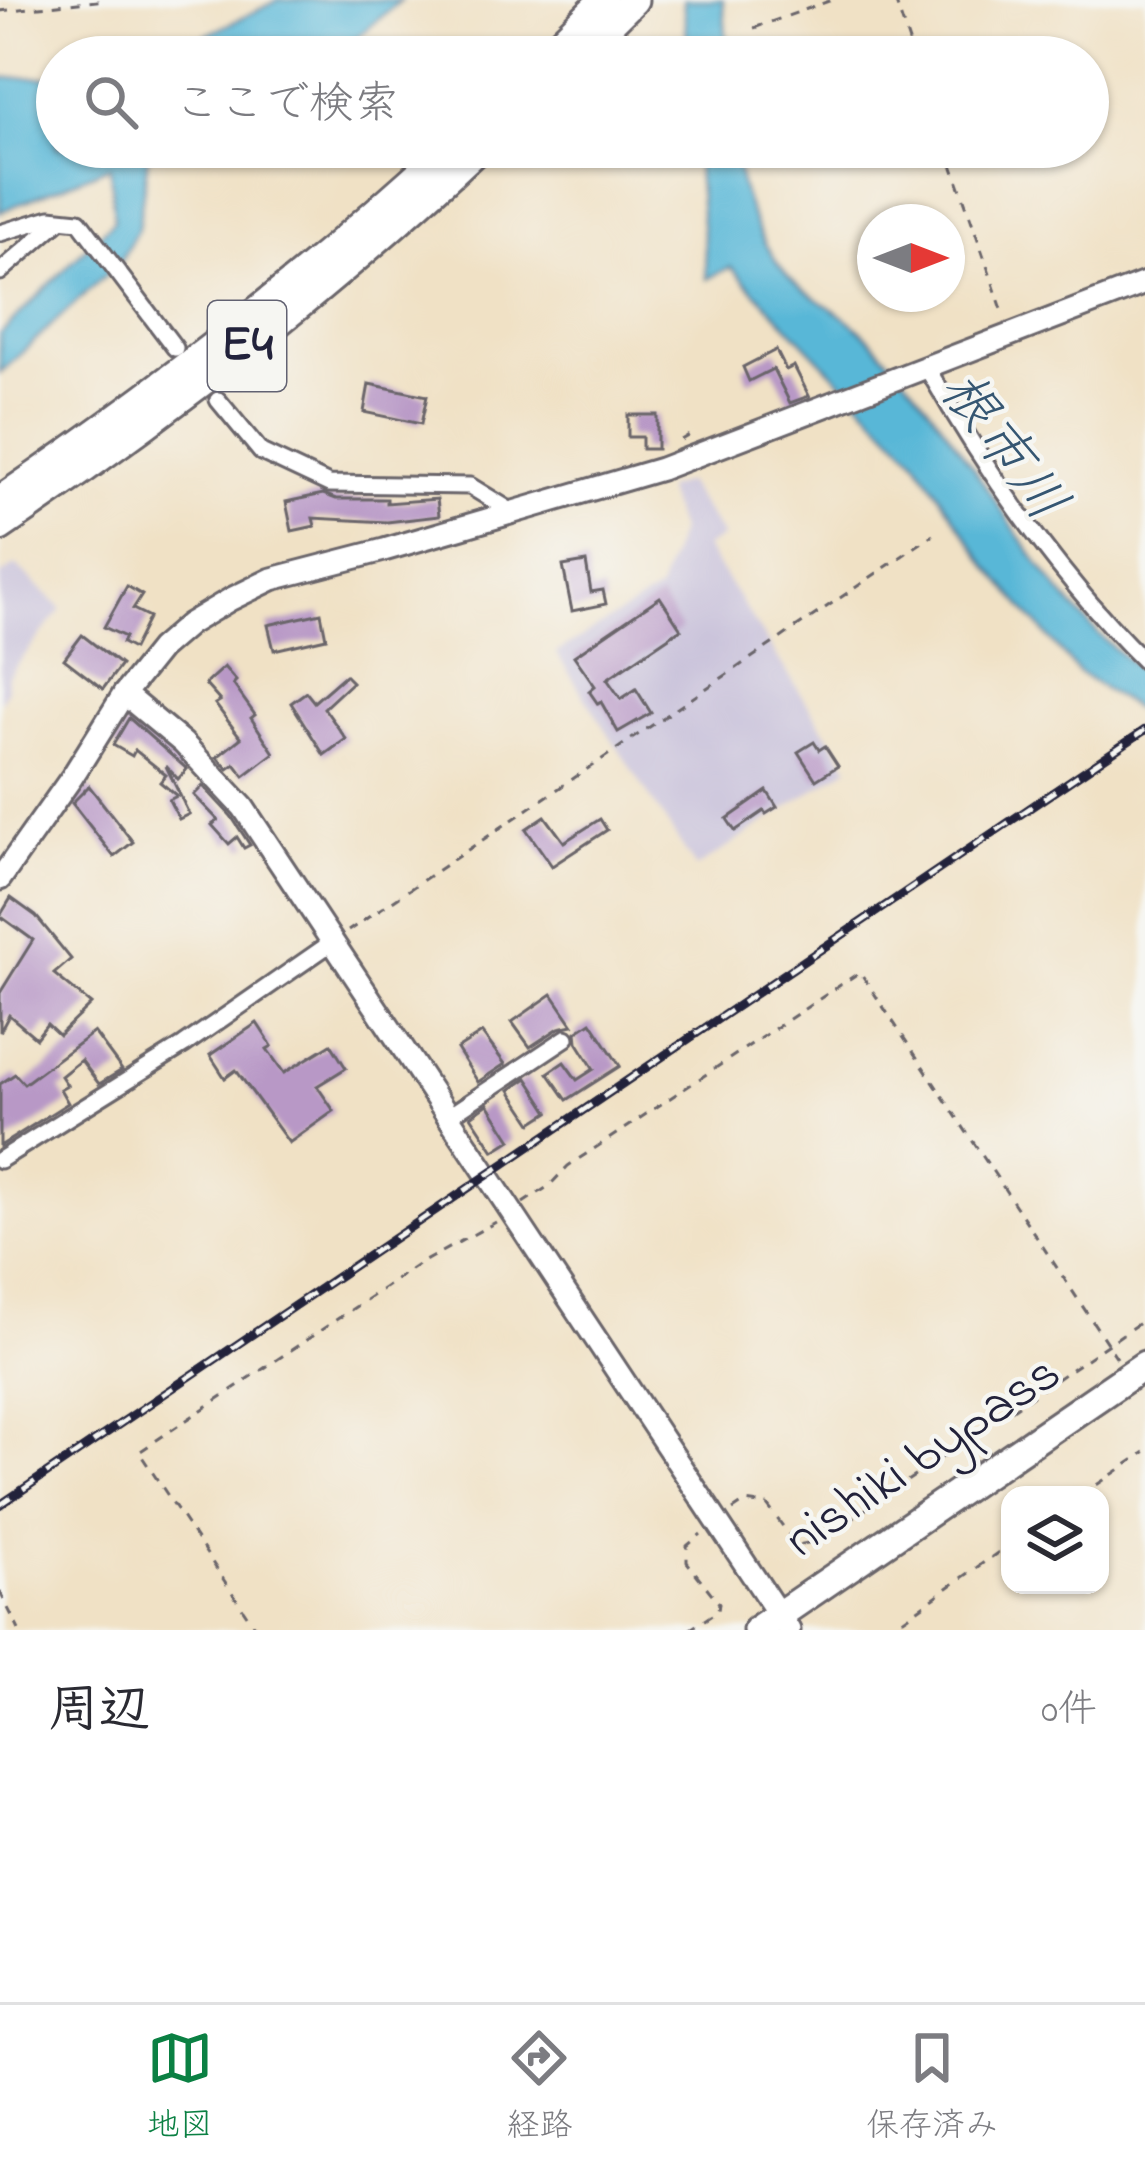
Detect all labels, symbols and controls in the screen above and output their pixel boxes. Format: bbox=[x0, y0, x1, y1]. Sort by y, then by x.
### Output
search box bbox=[36, 36, 1109, 168]
icon: search bbox=[78, 69, 144, 135]
text: ここで検索 bbox=[174, 73, 399, 139]
north arrow bbox=[857, 204, 965, 312]
road number: E4 bbox=[208, 301, 286, 391]
water label: 根市川 bbox=[915, 355, 1085, 541]
street label: nishiki bypass bbox=[770, 1337, 1078, 1579]
map controls bbox=[1001, 1486, 1109, 1594]
button: layers bbox=[1001, 1486, 1109, 1594]
text: 周辺 bbox=[48, 1675, 150, 1750]
text: 0件 bbox=[1041, 1683, 1097, 1740]
tab: 地図 bbox=[147, 2025, 213, 2151]
tab: 経路 bbox=[506, 2025, 572, 2151]
tab: 保存済み bbox=[866, 2025, 998, 2151]

